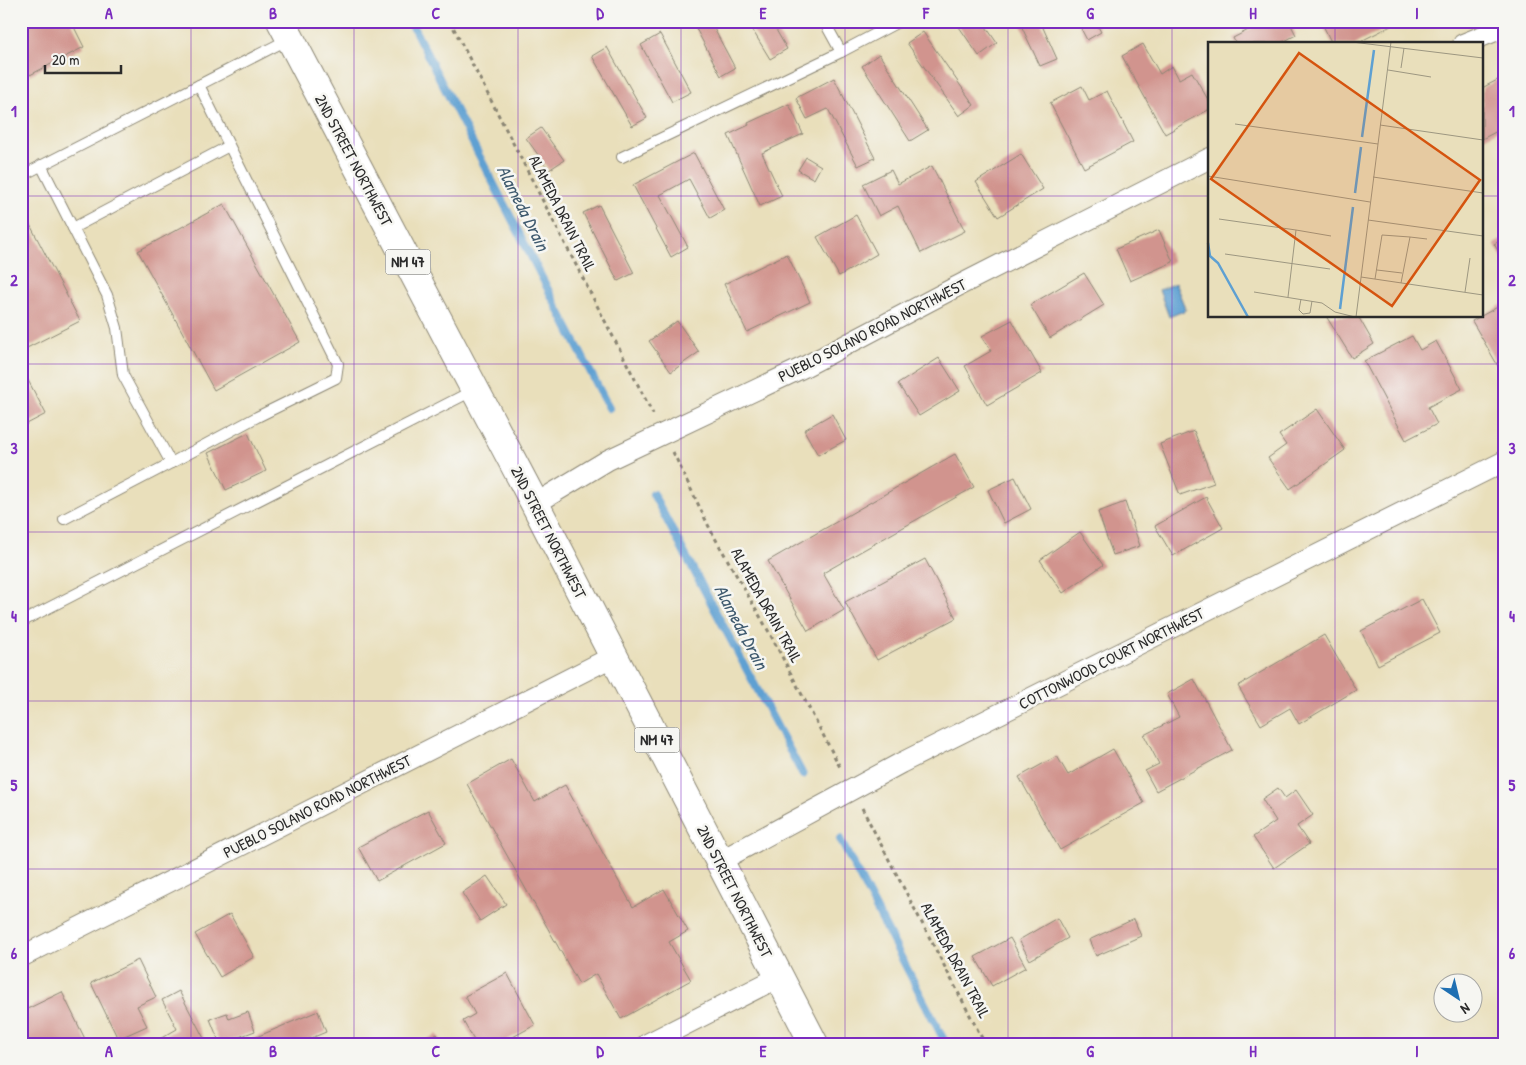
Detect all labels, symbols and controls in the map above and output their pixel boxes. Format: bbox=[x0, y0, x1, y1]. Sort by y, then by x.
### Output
text: A bbox=[105, 2, 113, 24]
text: B bbox=[269, 2, 277, 24]
text: C bbox=[432, 2, 441, 24]
text: D bbox=[596, 2, 604, 24]
text: E bbox=[759, 2, 767, 24]
text: F bbox=[922, 2, 930, 24]
text: G bbox=[1086, 2, 1094, 24]
text: H bbox=[1249, 2, 1257, 24]
text: I bbox=[1415, 2, 1419, 24]
scale bar bbox=[45, 42, 121, 74]
inset map bbox=[1208, 42, 1484, 318]
text: 20 m bbox=[52, 49, 79, 70]
street label: 2ND STREET NORTHWEST bbox=[310, 90, 398, 230]
text: 1 bbox=[11, 100, 17, 122]
text: 1 bbox=[1509, 100, 1515, 122]
street label: ALAMEDA DRAIN TRAIL bbox=[524, 151, 602, 275]
water label: Alameda Drain bbox=[491, 161, 557, 257]
road number: NM 47 bbox=[386, 250, 430, 274]
text: 2 bbox=[10, 269, 18, 291]
text: 2 bbox=[1508, 269, 1516, 291]
street label: PUEBLO SOLANO ROAD NORTHWEST bbox=[774, 273, 970, 387]
text: 3 bbox=[10, 437, 18, 459]
text: 3 bbox=[1508, 437, 1516, 459]
street label: 2ND STREET NORTHWEST bbox=[506, 462, 592, 603]
street label: ALAMEDA DRAIN TRAIL bbox=[726, 544, 808, 666]
water label: Alameda Drain bbox=[709, 580, 775, 675]
street label: COTTONWOOD COURT NORTHWEST bbox=[1015, 601, 1208, 714]
text: 4 bbox=[11, 605, 17, 627]
text: 4 bbox=[1509, 605, 1515, 627]
road number: NM 47 bbox=[634, 728, 680, 752]
street label: PUEBLO SOLANO ROAD NORTHWEST bbox=[219, 749, 415, 863]
text: 5 bbox=[11, 774, 18, 796]
text: 5 bbox=[1509, 774, 1516, 796]
street label: 2ND STREET NORTHWEST bbox=[692, 821, 778, 962]
street label: ALAMEDA DRAIN TRAIL bbox=[916, 898, 996, 1022]
text: 6 bbox=[11, 942, 18, 964]
text: 6 bbox=[1509, 942, 1516, 964]
north arrow bbox=[1434, 972, 1484, 1022]
text: N bbox=[1457, 999, 1474, 1019]
text: A bbox=[105, 1040, 113, 1062]
text: B bbox=[269, 1040, 277, 1062]
text: C bbox=[432, 1040, 441, 1062]
text: D bbox=[596, 1040, 604, 1062]
text: E bbox=[759, 1040, 767, 1062]
text: F bbox=[922, 1040, 930, 1062]
text: G bbox=[1086, 1040, 1094, 1062]
text: H bbox=[1249, 1040, 1257, 1062]
text: I bbox=[1415, 1040, 1419, 1062]

